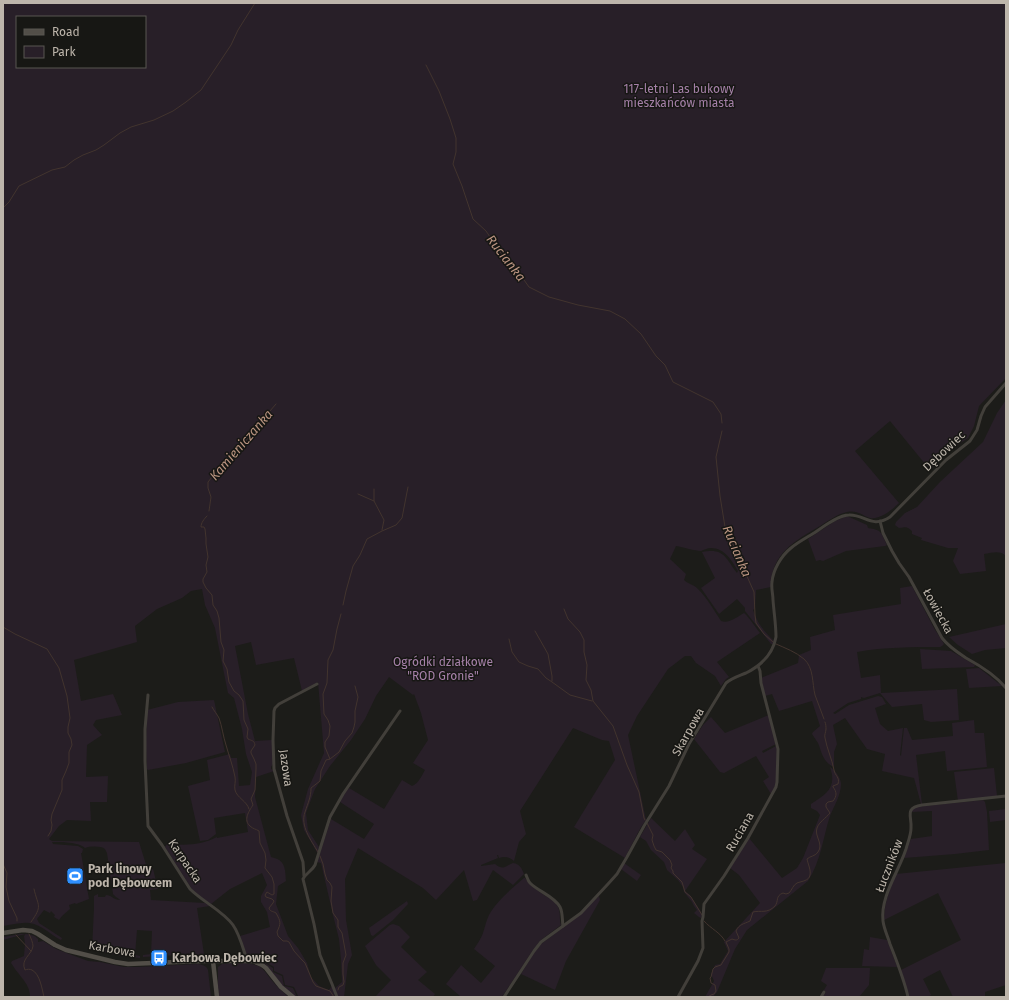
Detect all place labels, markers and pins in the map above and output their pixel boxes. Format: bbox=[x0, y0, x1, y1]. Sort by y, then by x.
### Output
place label: Park linowy pod Dębowcem bbox=[88, 862, 172, 890]
sports icon: Park linowy pod Dębowcem bbox=[65, 866, 85, 886]
bus stop icon: Karbowa Dębowiec bbox=[149, 948, 169, 968]
place label: Karbowa Dębowiec bbox=[172, 951, 277, 965]

